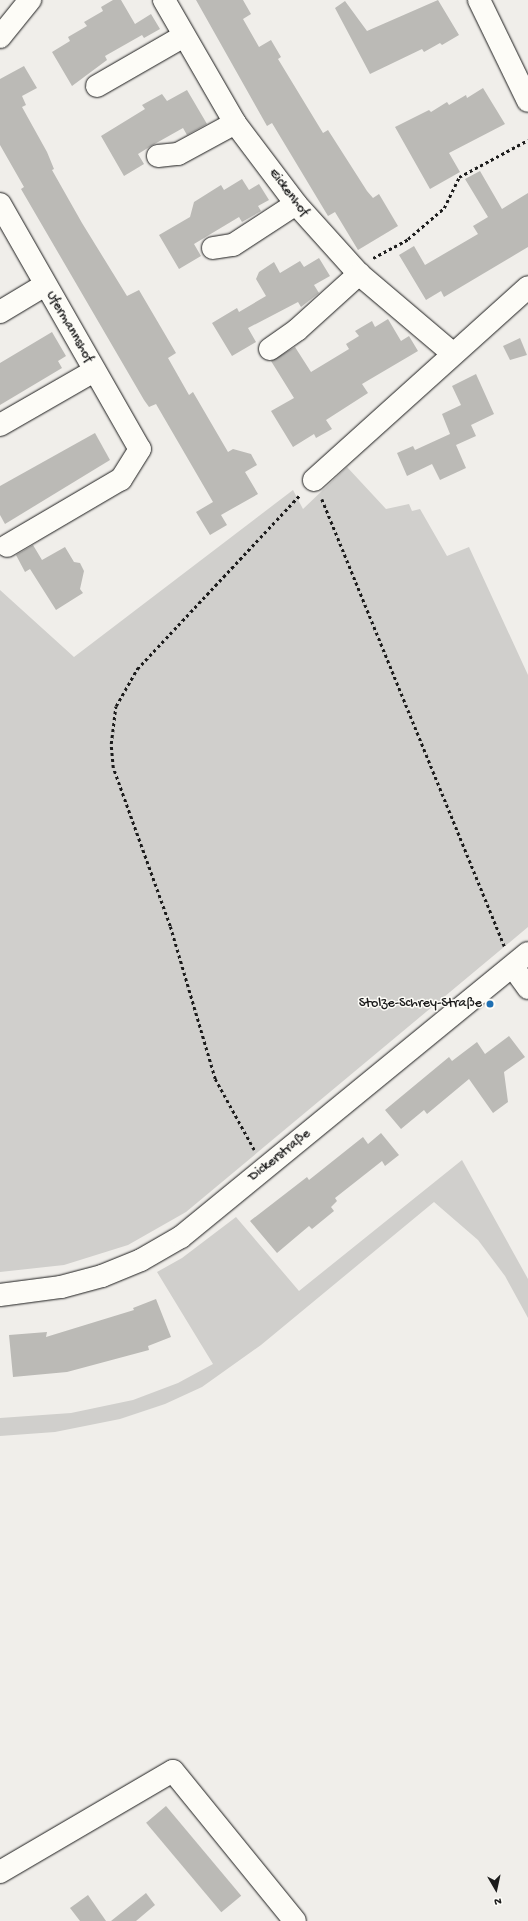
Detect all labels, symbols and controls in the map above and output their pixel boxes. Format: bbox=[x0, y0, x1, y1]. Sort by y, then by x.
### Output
street label: Eickenhof bbox=[264, 166, 312, 220]
street label: Ufermannshof bbox=[42, 288, 96, 366]
place label: Stolze-Schrey-Straße bbox=[359, 996, 482, 1012]
marker: Stolze-Schrey-Straße bbox=[485, 999, 495, 1009]
street label: Dickerstraße bbox=[246, 1126, 314, 1186]
north arrow bbox=[476, 1869, 516, 1909]
text: N bbox=[493, 1894, 502, 1907]

